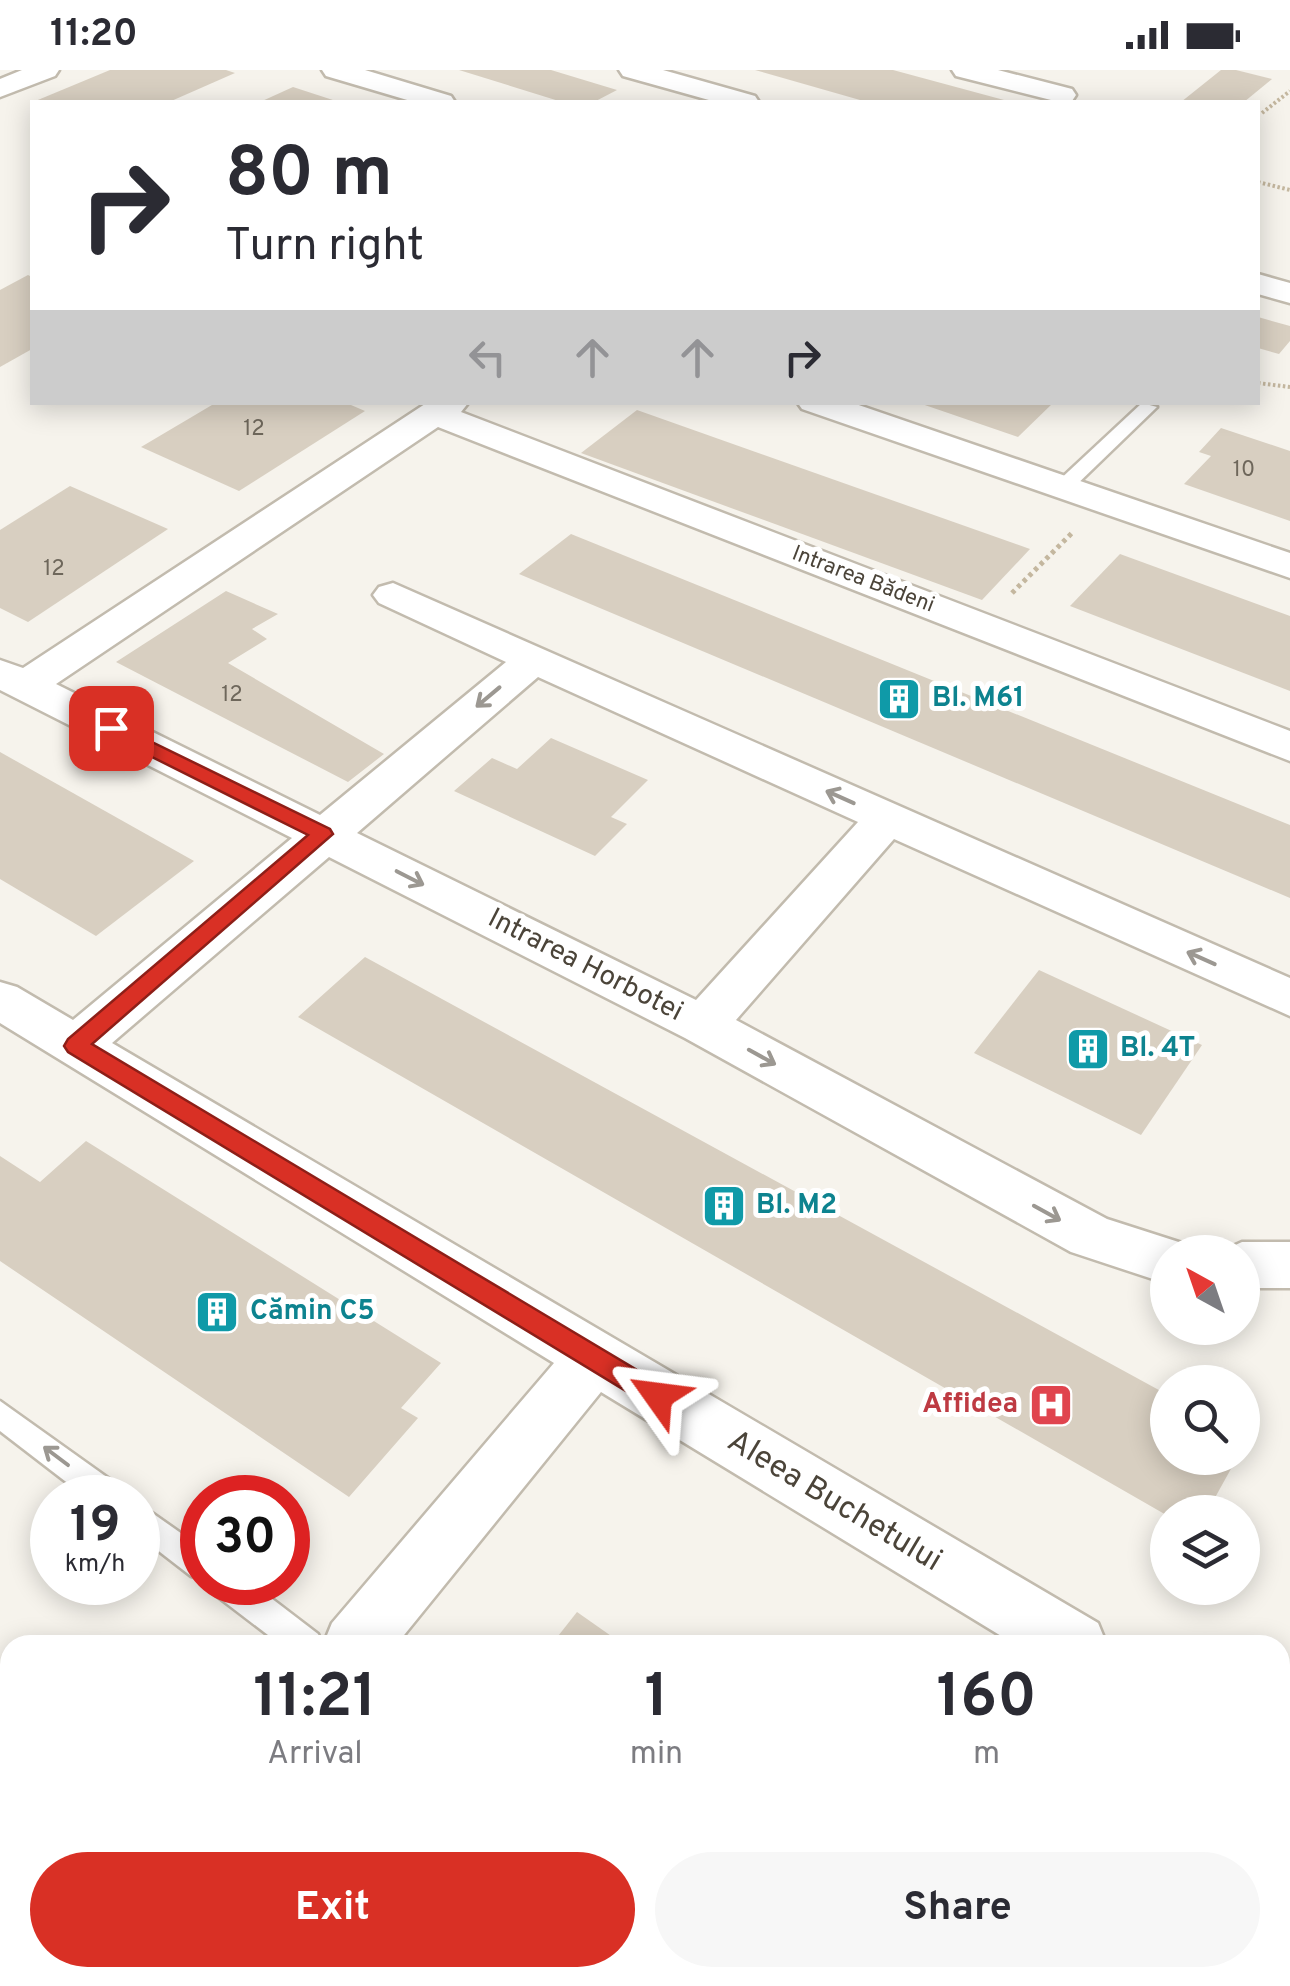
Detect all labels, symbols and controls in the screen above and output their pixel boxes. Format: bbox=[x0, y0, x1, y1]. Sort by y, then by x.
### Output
text: 11:20 bbox=[50, 11, 138, 60]
text: 80 m bbox=[225, 132, 393, 221]
icon: right bbox=[60, 140, 190, 270]
text: Turn right bbox=[225, 219, 424, 276]
icon: left bbox=[460, 330, 515, 385]
icon: ahead bbox=[565, 330, 620, 385]
icon: ahead bbox=[670, 330, 725, 385]
icon: right bbox=[775, 330, 830, 385]
house number: 12 bbox=[243, 416, 265, 443]
house number: 10 bbox=[1233, 457, 1255, 484]
street label: Intrarea Bădeni bbox=[788, 540, 938, 620]
house number: 12 bbox=[43, 556, 65, 583]
building icon: Bl. M61 bbox=[876, 676, 922, 722]
place label: Bl. M61 bbox=[932, 681, 1024, 717]
house number: 12 bbox=[221, 682, 243, 709]
pin bbox=[69, 686, 154, 771]
one-way arrow bbox=[476, 686, 502, 708]
icon: arrive bbox=[84, 701, 139, 756]
one-way arrow bbox=[825, 787, 856, 805]
one-way arrow bbox=[395, 869, 425, 888]
street label: Intrarea Horbotei bbox=[481, 901, 689, 1031]
one-way arrow bbox=[1186, 948, 1217, 966]
building icon: Bl. 4T bbox=[1065, 1026, 1111, 1072]
place label: Bl. 4T bbox=[1120, 1031, 1195, 1067]
one-way arrow bbox=[747, 1048, 776, 1068]
building icon: Bl. M2 bbox=[701, 1183, 747, 1229]
place label: Bl. M2 bbox=[756, 1188, 837, 1224]
one-way arrow bbox=[1032, 1204, 1062, 1224]
north arrow bbox=[1150, 1235, 1260, 1345]
map controls bbox=[1150, 1235, 1260, 1605]
building icon: Cămin C5 bbox=[194, 1289, 240, 1335]
place label: Cămin C5 bbox=[250, 1294, 375, 1330]
position arrow bbox=[606, 1344, 710, 1448]
button: search bbox=[1150, 1365, 1260, 1475]
hospital icon: Affidea bbox=[1028, 1382, 1074, 1428]
place label: Affidea bbox=[922, 1387, 1018, 1423]
street label: Aleea Buchetului bbox=[719, 1422, 949, 1582]
one-way arrow bbox=[43, 1445, 70, 1466]
speed limit sign: 30 bbox=[180, 1475, 310, 1605]
button: layers bbox=[1150, 1495, 1260, 1605]
text: 19 bbox=[70, 1496, 120, 1559]
text: km/h bbox=[65, 1549, 125, 1581]
text: 11:21 bbox=[253, 1662, 377, 1738]
text: 1 bbox=[644, 1662, 668, 1738]
text: 160 bbox=[936, 1662, 1037, 1738]
text: Arrival bbox=[267, 1735, 363, 1775]
text: min bbox=[630, 1735, 683, 1775]
text: m bbox=[973, 1735, 1000, 1775]
button: Exit bbox=[30, 1852, 635, 1967]
button: Share bbox=[655, 1852, 1260, 1967]

